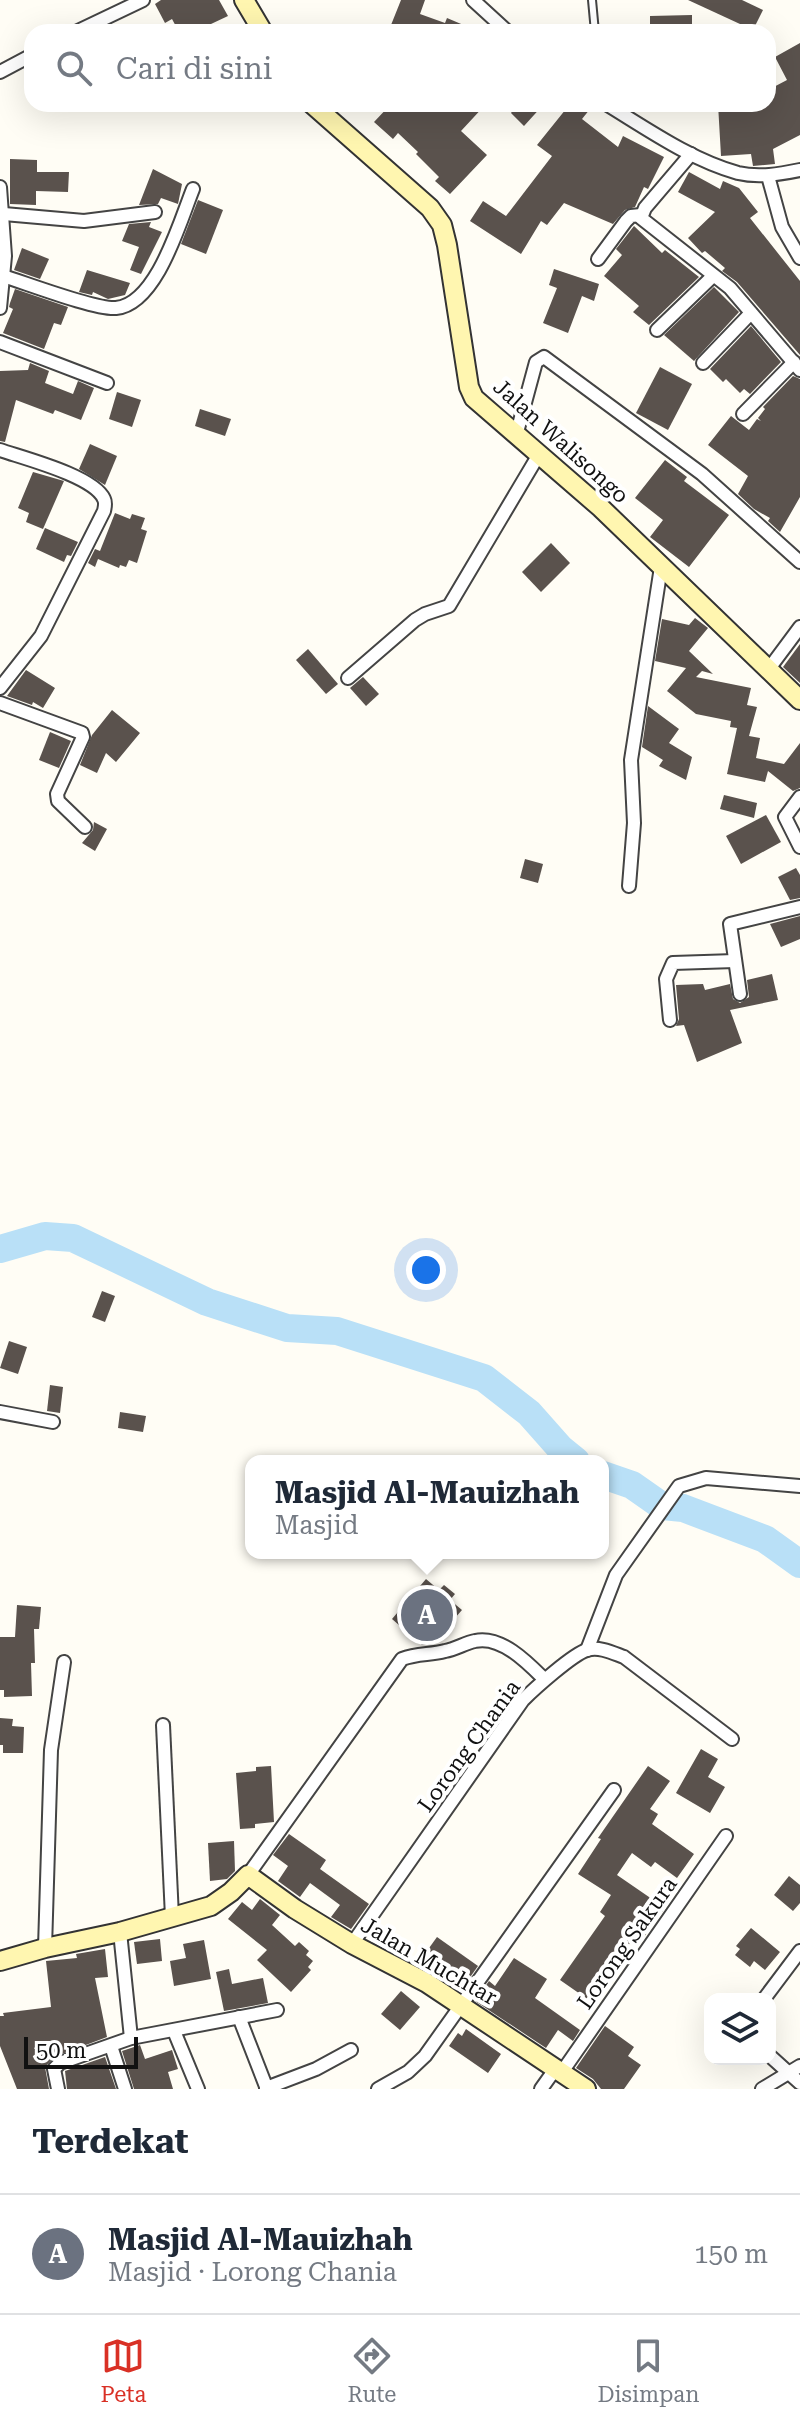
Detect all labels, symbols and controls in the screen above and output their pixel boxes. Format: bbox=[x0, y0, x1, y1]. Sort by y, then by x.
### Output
search box bbox=[24, 24, 776, 112]
icon: search bbox=[52, 46, 96, 90]
text: Cari di sini bbox=[116, 51, 272, 86]
street label: Jalan Walisongo bbox=[488, 374, 634, 508]
your location bbox=[406, 1250, 446, 1290]
popup bbox=[245, 1455, 609, 1559]
text: Masjid Al-Mauizhah bbox=[275, 1475, 579, 1510]
text: Masjid bbox=[275, 1510, 358, 1540]
pin: A bbox=[401, 1585, 453, 1645]
street label: Lorong Chania bbox=[413, 1675, 525, 1817]
street label: Lorong Sakura bbox=[572, 1872, 682, 2014]
street label: Jalan Muchtar bbox=[357, 1912, 501, 2010]
map controls bbox=[704, 1993, 776, 2065]
button: layers bbox=[704, 1993, 776, 2065]
scale bar bbox=[24, 2033, 138, 2069]
text: 50 m bbox=[36, 2038, 86, 2063]
text: Terdekat bbox=[32, 2121, 188, 2161]
text: Masjid Al-Mauizhah bbox=[108, 2222, 412, 2257]
text: A bbox=[49, 2239, 67, 2269]
text: 150 m bbox=[694, 2239, 768, 2269]
text: Masjid · Lorong Chania bbox=[108, 2257, 397, 2287]
tab: Peta bbox=[101, 2334, 146, 2407]
tab: Rute bbox=[348, 2334, 396, 2407]
tab: Disimpan bbox=[597, 2334, 699, 2407]

